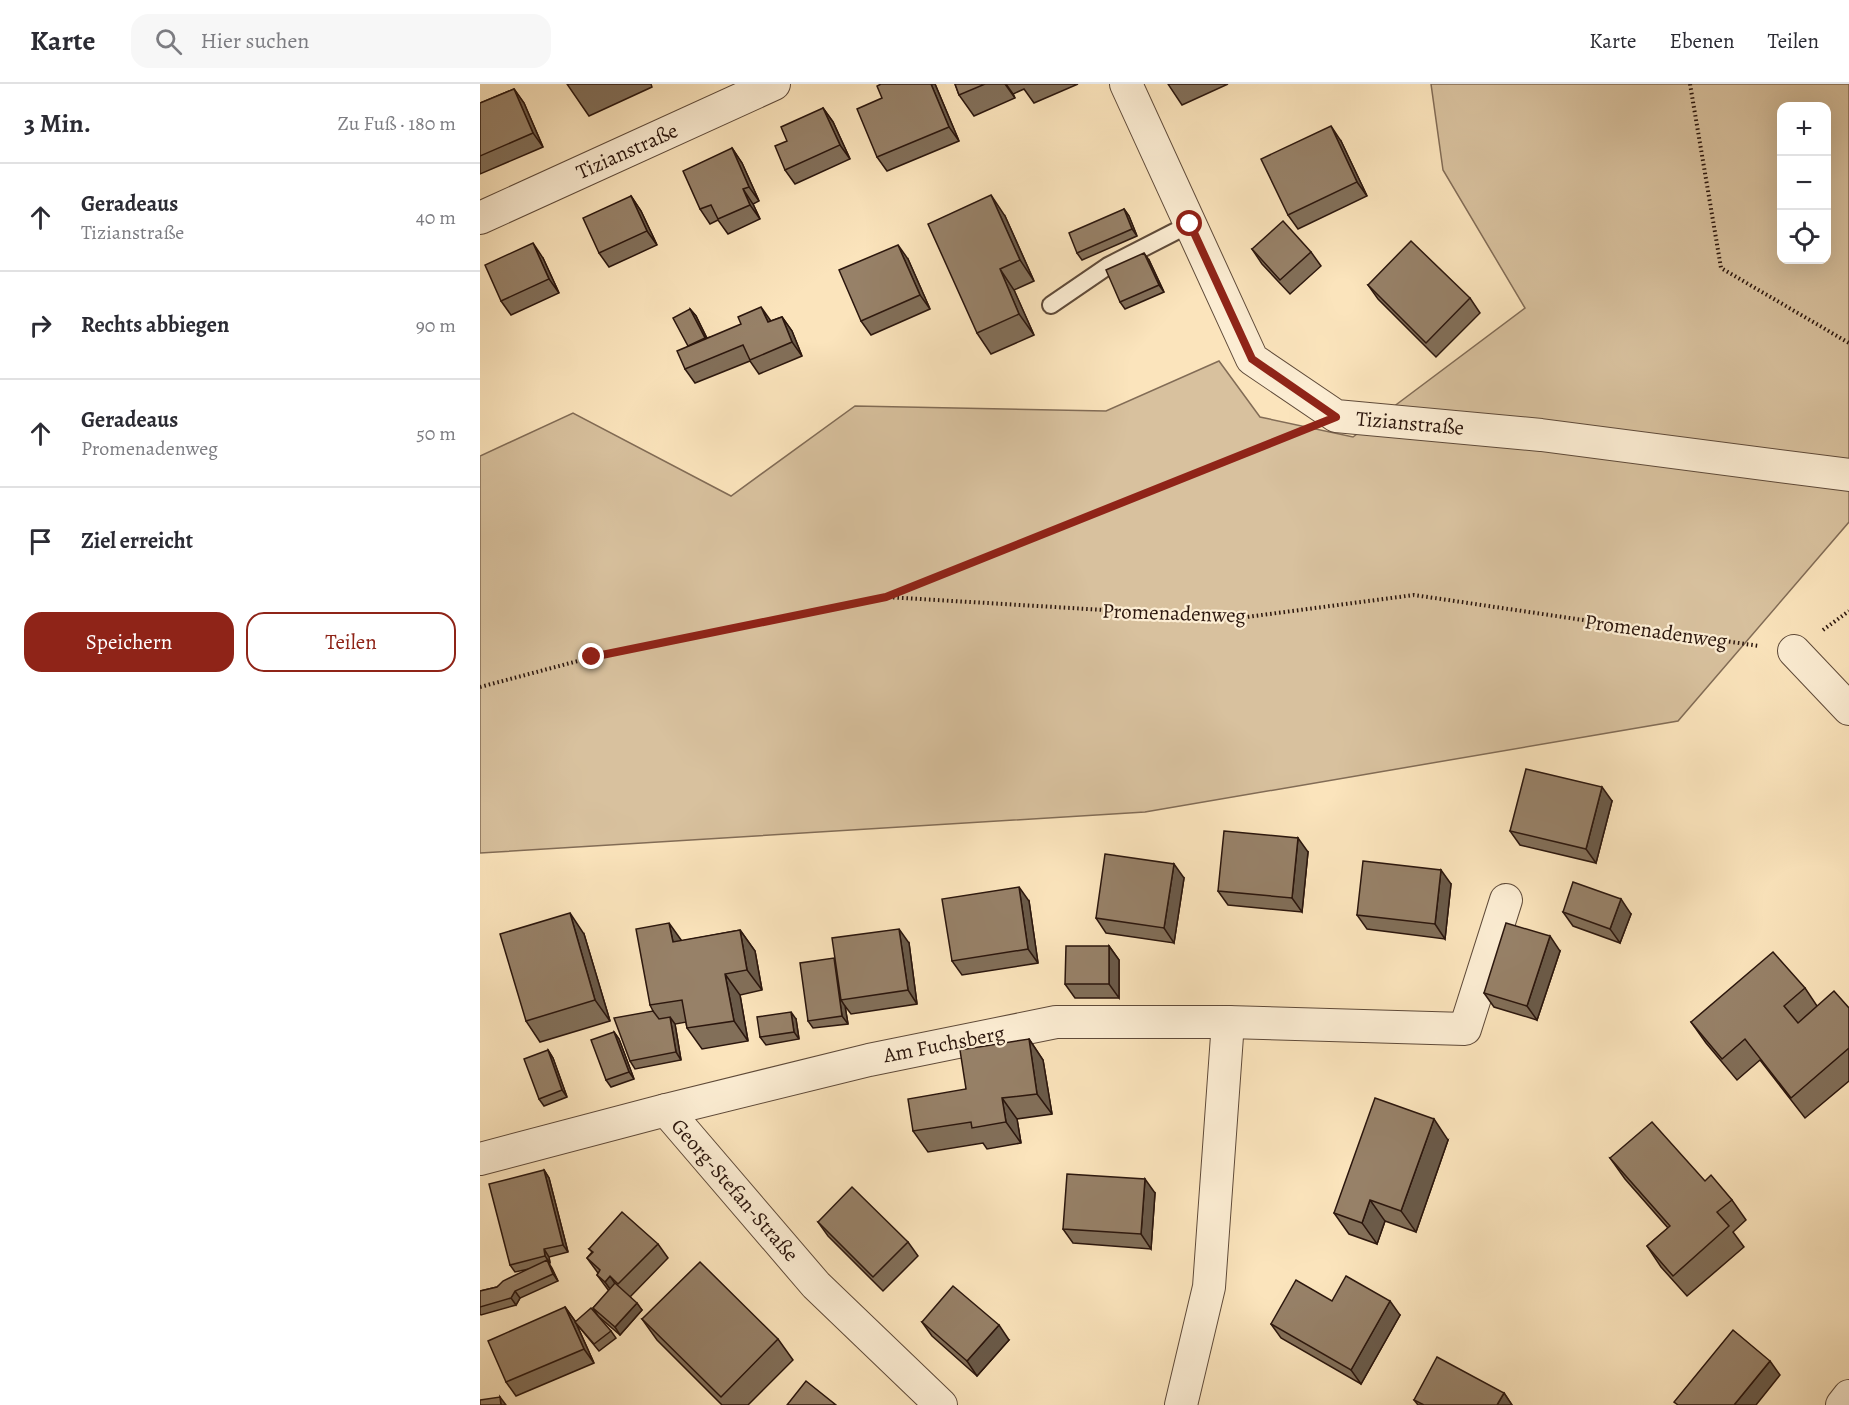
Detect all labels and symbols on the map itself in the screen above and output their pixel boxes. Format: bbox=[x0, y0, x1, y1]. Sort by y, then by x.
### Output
street label: Tizianstraße bbox=[572, 116, 682, 186]
route start bbox=[1176, 210, 1202, 236]
street label: Tizianstraße bbox=[1355, 404, 1465, 442]
street label: Promenadenweg bbox=[1102, 596, 1247, 630]
street label: Promenadenweg bbox=[1583, 607, 1730, 655]
route end bbox=[578, 643, 604, 669]
street label: Am Fuchsberg bbox=[880, 1018, 1007, 1070]
street label: Georg-Stefan-Straße bbox=[665, 1113, 805, 1267]

